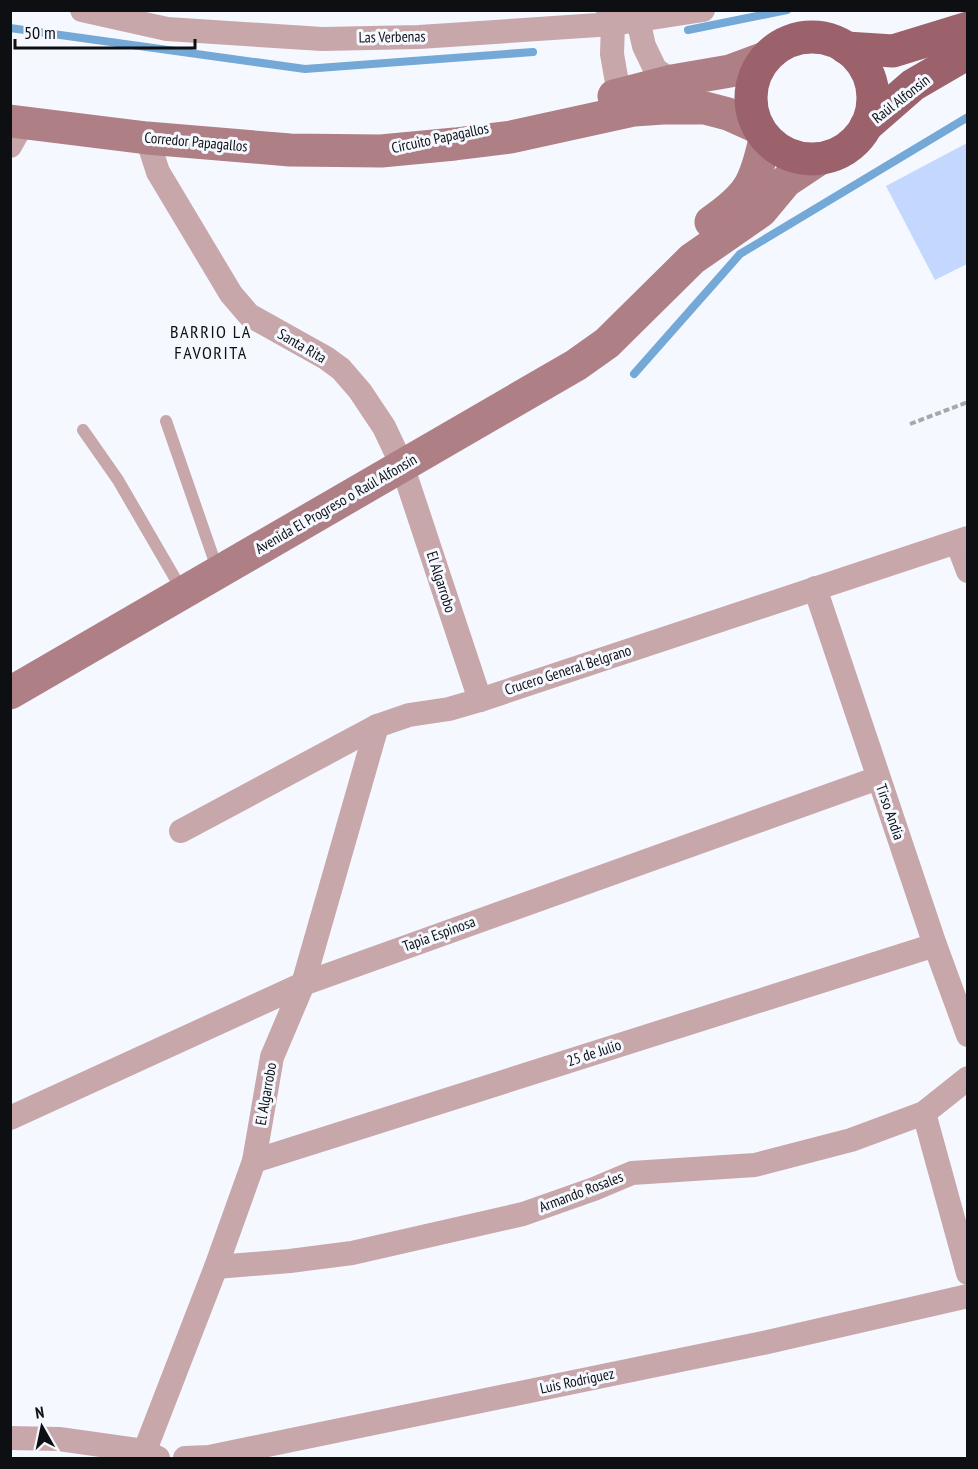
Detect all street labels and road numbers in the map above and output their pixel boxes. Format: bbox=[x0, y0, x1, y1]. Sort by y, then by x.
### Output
street label: Las Verbenas bbox=[358, 26, 426, 47]
street label: Raúl Alfonsín bbox=[868, 70, 933, 127]
street label: Circuito Papagallos bbox=[390, 118, 490, 157]
street label: Corredor Papagallos bbox=[144, 128, 248, 155]
street label: Santa Rita bbox=[275, 324, 330, 367]
street label: Avenida El Progreso o Raúl Alfonsín bbox=[251, 449, 420, 558]
street label: El Algarrobo bbox=[423, 549, 460, 615]
street label: Crucero General Belgrano bbox=[502, 640, 634, 699]
street label: Tirso Andia bbox=[872, 781, 909, 842]
street label: Tapia Espinosa bbox=[400, 912, 478, 955]
street label: 25 de Julio bbox=[564, 1035, 623, 1070]
street label: El Algarrobo bbox=[251, 1061, 280, 1127]
street label: Armando Rosales bbox=[536, 1167, 626, 1216]
street label: Luis Rodriguez bbox=[538, 1363, 616, 1398]

